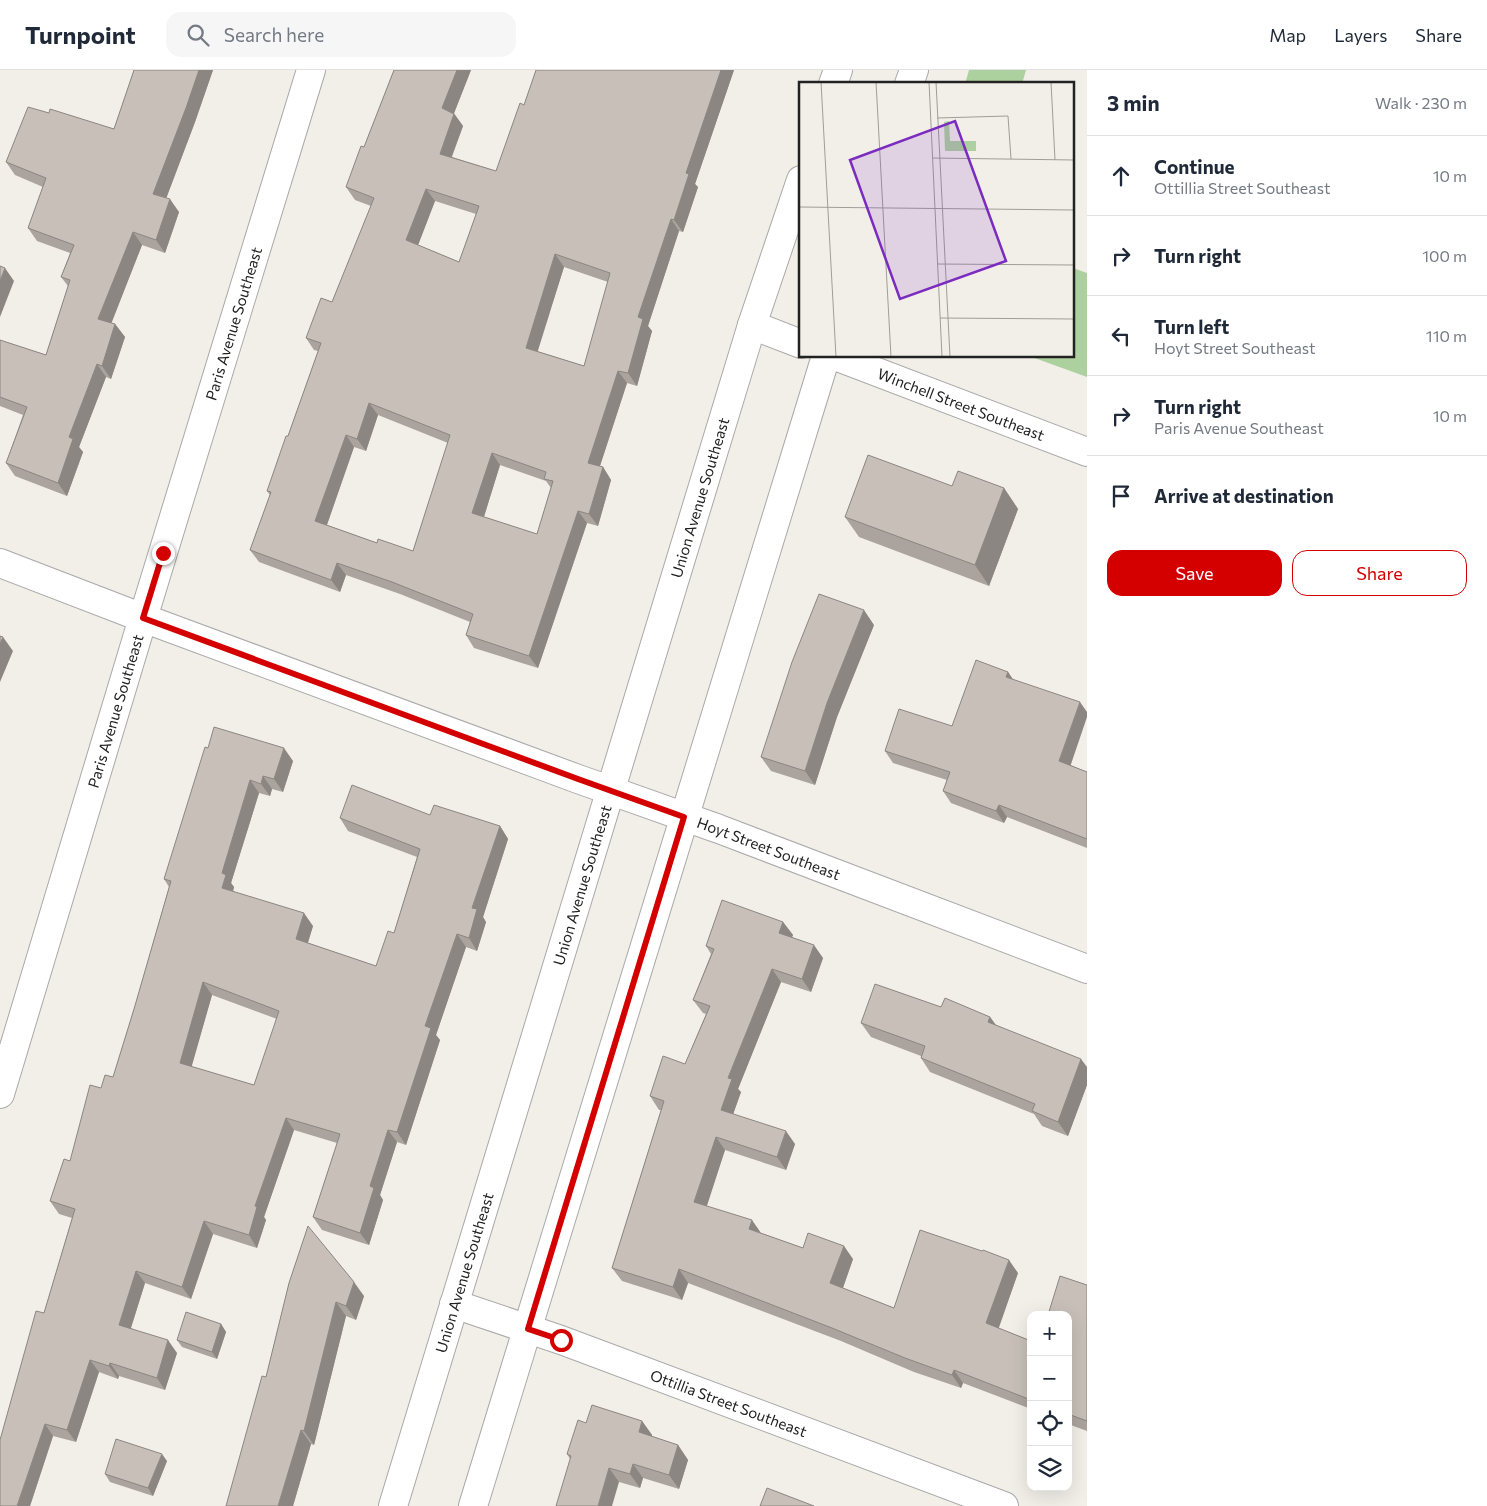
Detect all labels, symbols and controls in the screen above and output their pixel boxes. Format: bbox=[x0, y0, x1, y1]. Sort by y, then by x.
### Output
search box bbox=[166, 12, 516, 57]
text: Turnpoint bbox=[25, 20, 136, 49]
icon: search bbox=[184, 21, 212, 49]
text: Search here bbox=[224, 23, 324, 46]
text: Map bbox=[1269, 24, 1306, 46]
text: Layers bbox=[1334, 24, 1387, 46]
text: Share bbox=[1415, 24, 1462, 46]
inset map bbox=[799, 82, 1074, 358]
text: 3 min bbox=[1107, 90, 1160, 115]
text: Walk · 230 m bbox=[1375, 93, 1467, 112]
text: Continue bbox=[1154, 155, 1234, 178]
icon: ahead bbox=[1107, 162, 1135, 190]
text: 10 m bbox=[1433, 166, 1467, 185]
text: Ottillia Street Southeast bbox=[1154, 178, 1330, 197]
icon: right bbox=[1107, 242, 1135, 270]
text: Turn right bbox=[1154, 244, 1241, 267]
street label: Paris Avenue Southeast bbox=[201, 245, 265, 402]
text: 100 m bbox=[1422, 246, 1467, 265]
text: Turn left bbox=[1154, 315, 1229, 338]
icon: left bbox=[1107, 322, 1135, 350]
text: 110 m bbox=[1426, 326, 1467, 345]
text: Hoyt Street Southeast bbox=[1154, 338, 1316, 357]
street label: Winchell Street Southeast bbox=[875, 364, 1047, 444]
text: Turn right bbox=[1154, 395, 1241, 418]
icon: right bbox=[1107, 402, 1135, 430]
text: 10 m bbox=[1433, 406, 1467, 425]
street label: Union Avenue Southeast bbox=[667, 415, 732, 580]
text: Paris Avenue Southeast bbox=[1154, 418, 1324, 437]
icon: arrive bbox=[1107, 482, 1135, 510]
text: Arrive at destination bbox=[1154, 484, 1334, 507]
route end bbox=[152, 542, 175, 565]
button: Save bbox=[1107, 550, 1282, 596]
button: Share bbox=[1292, 550, 1467, 596]
street label: Paris Avenue Southeast bbox=[84, 632, 147, 790]
street label: Union Avenue Southeast bbox=[549, 803, 615, 967]
street label: Hoyt Street Southeast bbox=[695, 813, 843, 883]
street label: Union Avenue Southeast bbox=[431, 1190, 497, 1355]
map controls bbox=[1027, 1311, 1072, 1491]
button: + bbox=[1027, 1311, 1072, 1356]
route start bbox=[550, 1329, 573, 1352]
button: − bbox=[1027, 1356, 1072, 1401]
street label: Ottillia Street Southeast bbox=[648, 1365, 809, 1440]
button: locate bbox=[1027, 1401, 1072, 1446]
button: layers bbox=[1027, 1446, 1072, 1491]

